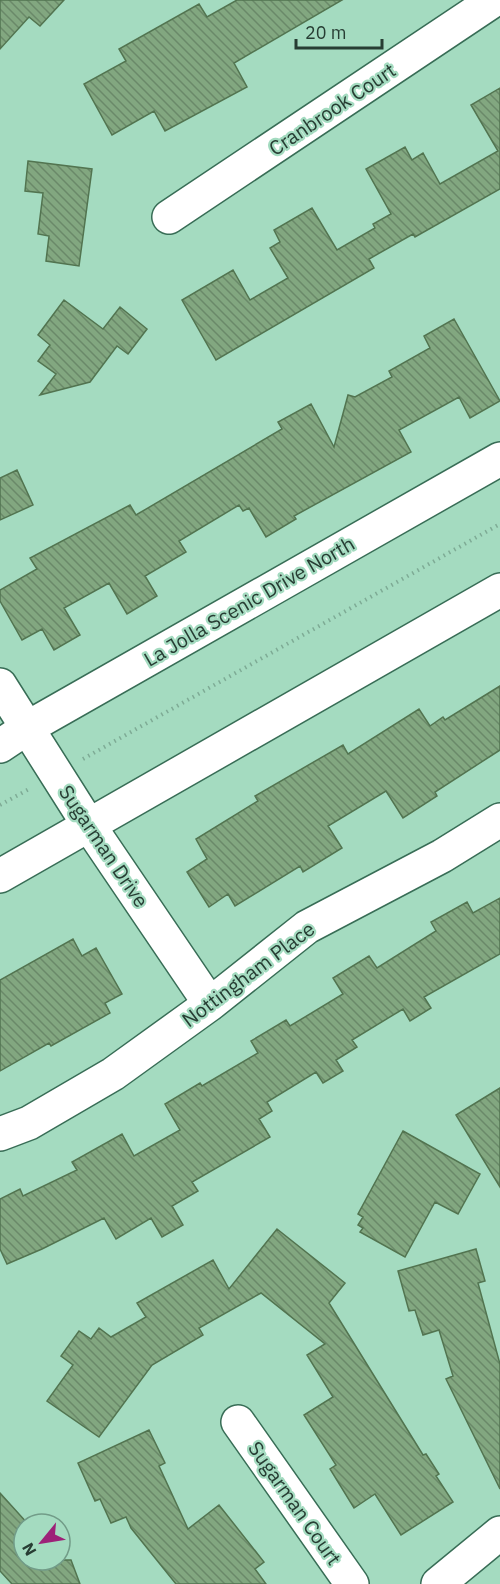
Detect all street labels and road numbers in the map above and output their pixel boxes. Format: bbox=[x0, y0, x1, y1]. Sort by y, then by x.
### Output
street label: Cranbrook Court bbox=[263, 57, 401, 161]
street label: La Jolla Scenic Drive North bbox=[139, 530, 359, 672]
street label: Sugarman Drive bbox=[53, 780, 155, 912]
street label: Nottingham Place bbox=[176, 915, 320, 1033]
street label: Sugarman Court bbox=[242, 1436, 348, 1570]

